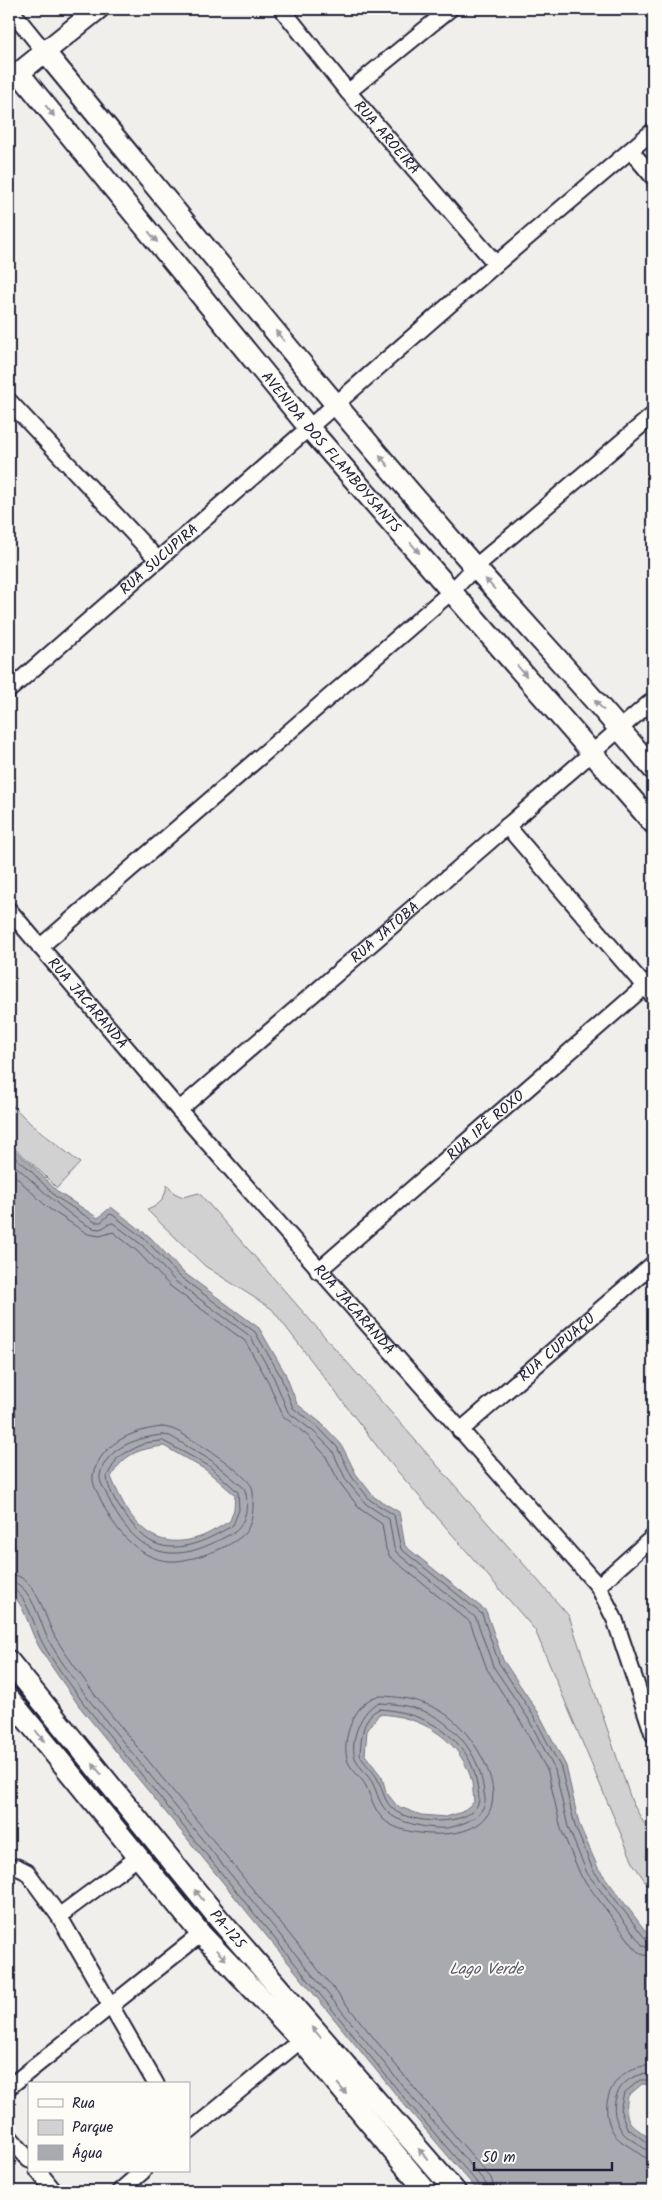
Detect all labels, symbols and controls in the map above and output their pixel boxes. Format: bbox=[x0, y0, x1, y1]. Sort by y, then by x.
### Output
street label: RUA AROEIRA bbox=[347, 96, 425, 181]
one-way arrow bbox=[45, 104, 56, 117]
one-way arrow bbox=[148, 230, 159, 243]
one-way arrow bbox=[274, 331, 286, 343]
street label: AVENIDA DOS FLAMBOYSANTS bbox=[254, 366, 406, 539]
one-way arrow bbox=[379, 454, 390, 467]
street label: RUA SUCUPIRA bbox=[114, 518, 204, 601]
one-way arrow bbox=[410, 542, 421, 555]
one-way arrow bbox=[484, 579, 496, 591]
one-way arrow bbox=[516, 665, 527, 677]
one-way arrow bbox=[593, 699, 605, 711]
street label: RUA JATOBÁ bbox=[345, 896, 425, 970]
street label: RUA JACARANDÁ bbox=[41, 952, 133, 1055]
street label: RUA IPÊ ROXO bbox=[442, 1085, 530, 1167]
street label: RUA JACARANDÁ bbox=[307, 1259, 400, 1361]
street label: RUA CUPUAÇU bbox=[514, 1308, 601, 1388]
one-way arrow bbox=[34, 1729, 45, 1742]
one-way arrow bbox=[91, 1763, 102, 1776]
one-way arrow bbox=[194, 1889, 205, 1902]
street label: PA-125 bbox=[203, 1905, 252, 1956]
one-way arrow bbox=[215, 1949, 227, 1961]
water label: Lago Verde bbox=[449, 1957, 525, 1982]
one-way arrow bbox=[311, 2025, 322, 2038]
legend bbox=[28, 2082, 190, 2172]
one-way arrow bbox=[336, 2082, 347, 2095]
text: Rua bbox=[72, 2092, 95, 2116]
text: Parque bbox=[72, 2116, 113, 2140]
scale bar bbox=[474, 2140, 612, 2172]
text: Água bbox=[72, 2142, 103, 2166]
text: 50 m bbox=[482, 2146, 516, 2170]
one-way arrow bbox=[417, 2148, 428, 2161]

